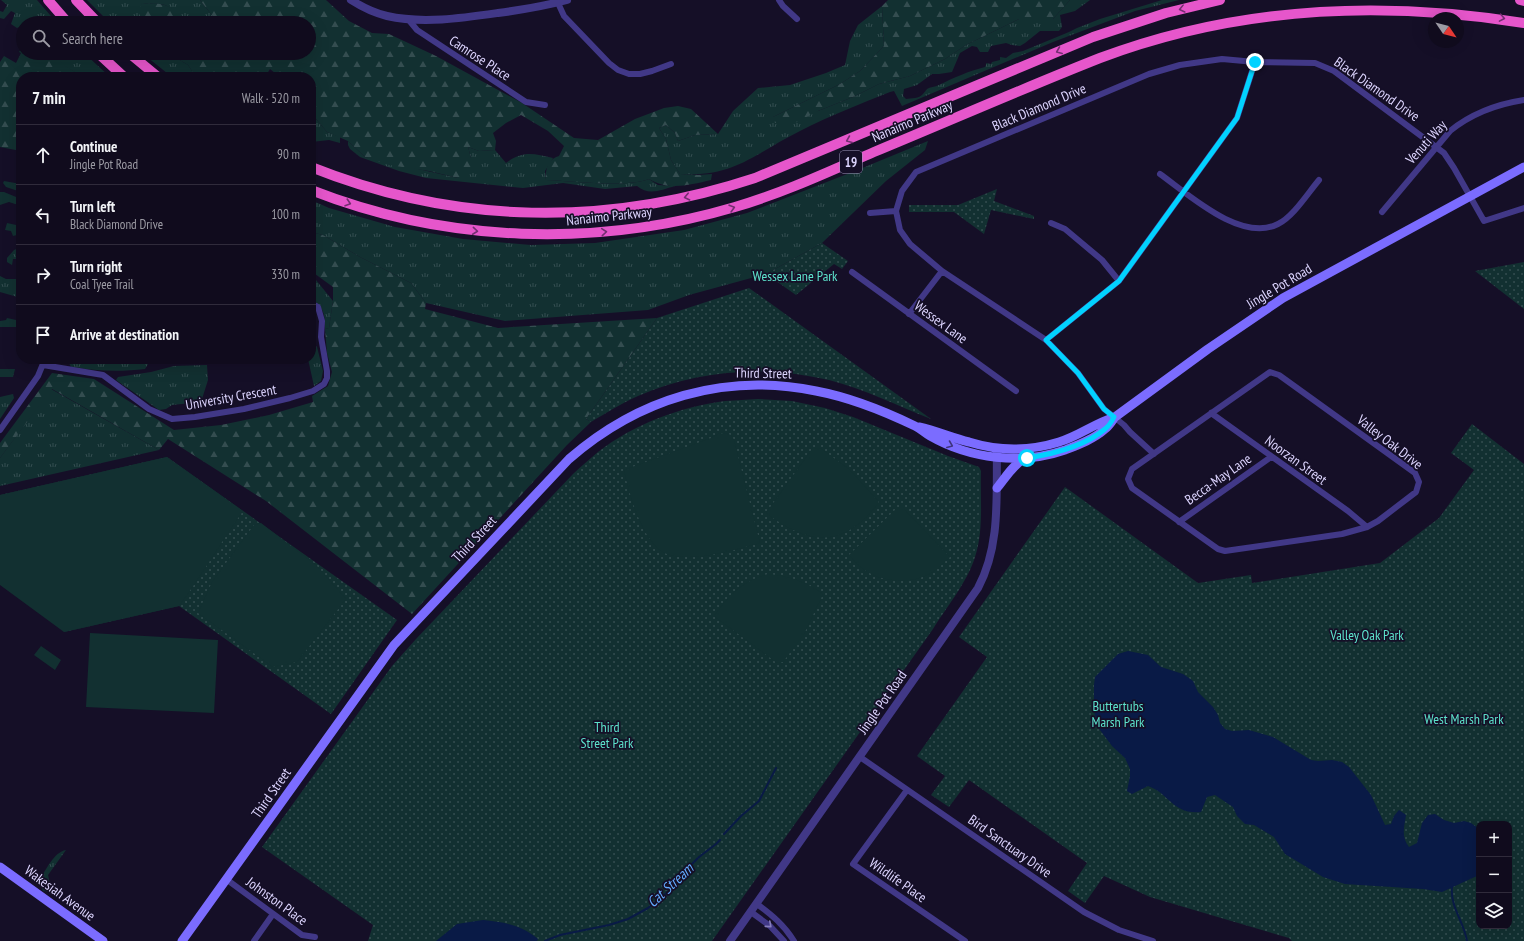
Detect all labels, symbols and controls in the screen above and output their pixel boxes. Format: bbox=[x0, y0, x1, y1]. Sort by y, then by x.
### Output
one-way arrow bbox=[1179, 4, 1185, 12]
north arrow bbox=[1428, 12, 1464, 48]
one-way arrow bbox=[1498, 14, 1505, 22]
search box bbox=[16, 16, 316, 60]
icon: search bbox=[30, 27, 52, 49]
text: Search here bbox=[62, 29, 123, 48]
street label: Camrose Place bbox=[446, 31, 514, 85]
one-way arrow bbox=[1055, 46, 1063, 54]
route end bbox=[1246, 53, 1264, 71]
street label: Black Diamond Drive bbox=[1331, 53, 1423, 125]
street label: Black Diamond Drive bbox=[989, 79, 1089, 135]
text: 7 min bbox=[32, 87, 66, 109]
text: Walk · 520 m bbox=[242, 90, 300, 107]
street label: Nanaimo Parkway bbox=[869, 96, 956, 146]
street label: Venuti Way bbox=[1401, 116, 1451, 169]
one-way arrow bbox=[845, 135, 852, 143]
text: Continue bbox=[70, 137, 117, 156]
icon: ahead bbox=[32, 144, 54, 166]
text: 90 m bbox=[277, 146, 300, 163]
road number: 19 bbox=[840, 151, 862, 173]
text: Jingle Pot Road bbox=[70, 156, 138, 173]
one-way arrow bbox=[684, 193, 690, 201]
text: Turn left bbox=[70, 197, 115, 216]
one-way arrow bbox=[344, 199, 351, 207]
street label: Nanaimo Parkway bbox=[565, 202, 653, 229]
icon: left bbox=[32, 204, 54, 226]
one-way arrow bbox=[728, 204, 735, 213]
text: 100 m bbox=[271, 206, 300, 223]
text: Black Diamond Drive bbox=[70, 216, 163, 233]
one-way arrow bbox=[471, 226, 478, 235]
one-way arrow bbox=[601, 228, 607, 237]
text: Turn right bbox=[70, 257, 122, 276]
street label: Jingle Pot Road bbox=[1242, 259, 1315, 313]
icon: right bbox=[32, 264, 54, 286]
text: 330 m bbox=[271, 266, 300, 283]
park label: Wessex Lane Park bbox=[753, 267, 838, 285]
text: Coal Tyee Trail bbox=[70, 276, 134, 293]
street label: Wessex Lane bbox=[911, 297, 971, 347]
icon: arrive bbox=[32, 324, 54, 346]
text: Arrive at destination bbox=[70, 325, 179, 344]
street label: Third Street bbox=[734, 364, 792, 383]
street label: University Crescent bbox=[184, 380, 278, 414]
street label: Valley Oak Drive bbox=[1353, 410, 1427, 473]
street label: Noorzan Street bbox=[1262, 431, 1331, 489]
one-way arrow bbox=[947, 440, 954, 448]
route start bbox=[1018, 449, 1036, 467]
street label: Becca-May Lane bbox=[1181, 449, 1255, 508]
street label: Third Street bbox=[448, 512, 500, 566]
park label: Valley Oak Park bbox=[1329, 626, 1404, 644]
street label: Jingle Pot Road bbox=[853, 667, 910, 738]
park label: Buttertubs Marsh Park bbox=[1091, 697, 1145, 731]
park label: West Marsh Park bbox=[1424, 710, 1504, 728]
park label: Third Street Park bbox=[581, 718, 634, 752]
street label: Third Street bbox=[247, 764, 295, 822]
street label: Bird Sanctuary Drive bbox=[965, 811, 1055, 882]
map controls bbox=[1476, 821, 1512, 929]
button: + bbox=[1476, 821, 1512, 857]
street label: Wildlife Place bbox=[866, 854, 930, 906]
button: − bbox=[1476, 857, 1512, 893]
water label: Cat Stream bbox=[643, 858, 698, 911]
street label: Wakesiah Avenue bbox=[21, 861, 99, 925]
street label: Johnston Place bbox=[242, 872, 311, 929]
button: layers bbox=[1476, 893, 1512, 929]
one-way arrow bbox=[764, 921, 771, 928]

